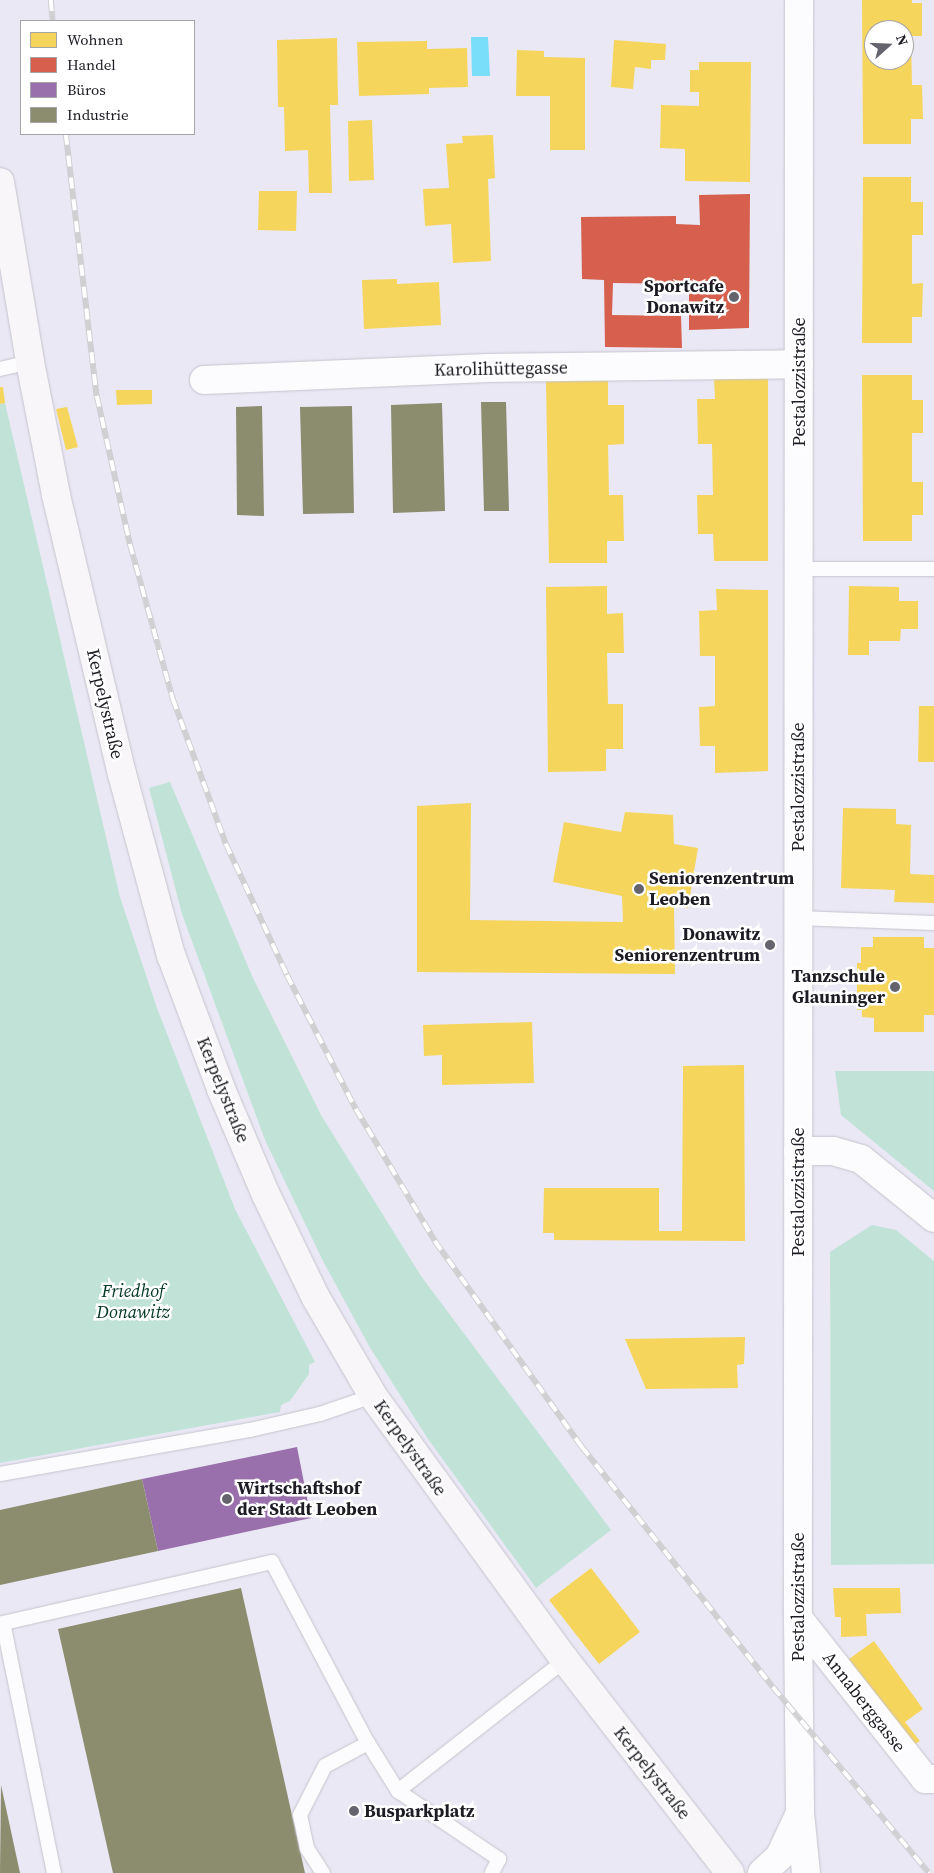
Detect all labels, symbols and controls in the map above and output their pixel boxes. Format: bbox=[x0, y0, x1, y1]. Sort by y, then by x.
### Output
legend bbox=[20, 20, 195, 135]
north arrow bbox=[864, 20, 914, 70]
text: Wohnen bbox=[67, 29, 123, 50]
text: N bbox=[891, 32, 913, 48]
text: Handel bbox=[67, 54, 116, 75]
text: Büros bbox=[67, 79, 106, 100]
text: Industrie bbox=[67, 104, 129, 125]
place label: Sportcafe Donawitz bbox=[644, 276, 724, 318]
marker: Sportcafe Donawitz bbox=[728, 291, 740, 303]
street label: Pestalozzistraße bbox=[788, 317, 810, 447]
street label: Karolihüttegasse bbox=[434, 357, 568, 381]
street label: Kerpelystraße bbox=[82, 647, 128, 761]
street label: Pestalozzistraße bbox=[787, 722, 809, 852]
place label: Seniorenzentrum Leoben bbox=[649, 868, 794, 911]
marker: Seniorenzentrum Leoben bbox=[633, 883, 645, 895]
place label: Donawitz Seniorenzentrum bbox=[615, 924, 760, 966]
marker: Donawitz Seniorenzentrum bbox=[764, 939, 776, 951]
place label: Tanzschule Glauninger bbox=[792, 966, 885, 1009]
marker: Tanzschule Glauninger bbox=[889, 981, 901, 993]
street label: Kerpelystraße bbox=[192, 1034, 254, 1146]
street label: Pestalozzistraße bbox=[787, 1127, 809, 1257]
park label: Friedhof Donawitz bbox=[96, 1281, 170, 1324]
street label: Kerpelystraße bbox=[369, 1396, 451, 1500]
place label: Wirtschaftshof der Stadt Leoben bbox=[237, 1478, 377, 1520]
marker: Wirtschaftshof der Stadt Leoben bbox=[221, 1493, 233, 1505]
street label: Pestalozzistraße bbox=[787, 1532, 809, 1662]
street label: Annaberggasse bbox=[818, 1647, 910, 1757]
street label: Kerpelystraße bbox=[609, 1722, 695, 1824]
place label: Busparkplatz bbox=[364, 1800, 474, 1822]
marker: Busparkplatz bbox=[348, 1805, 360, 1817]

